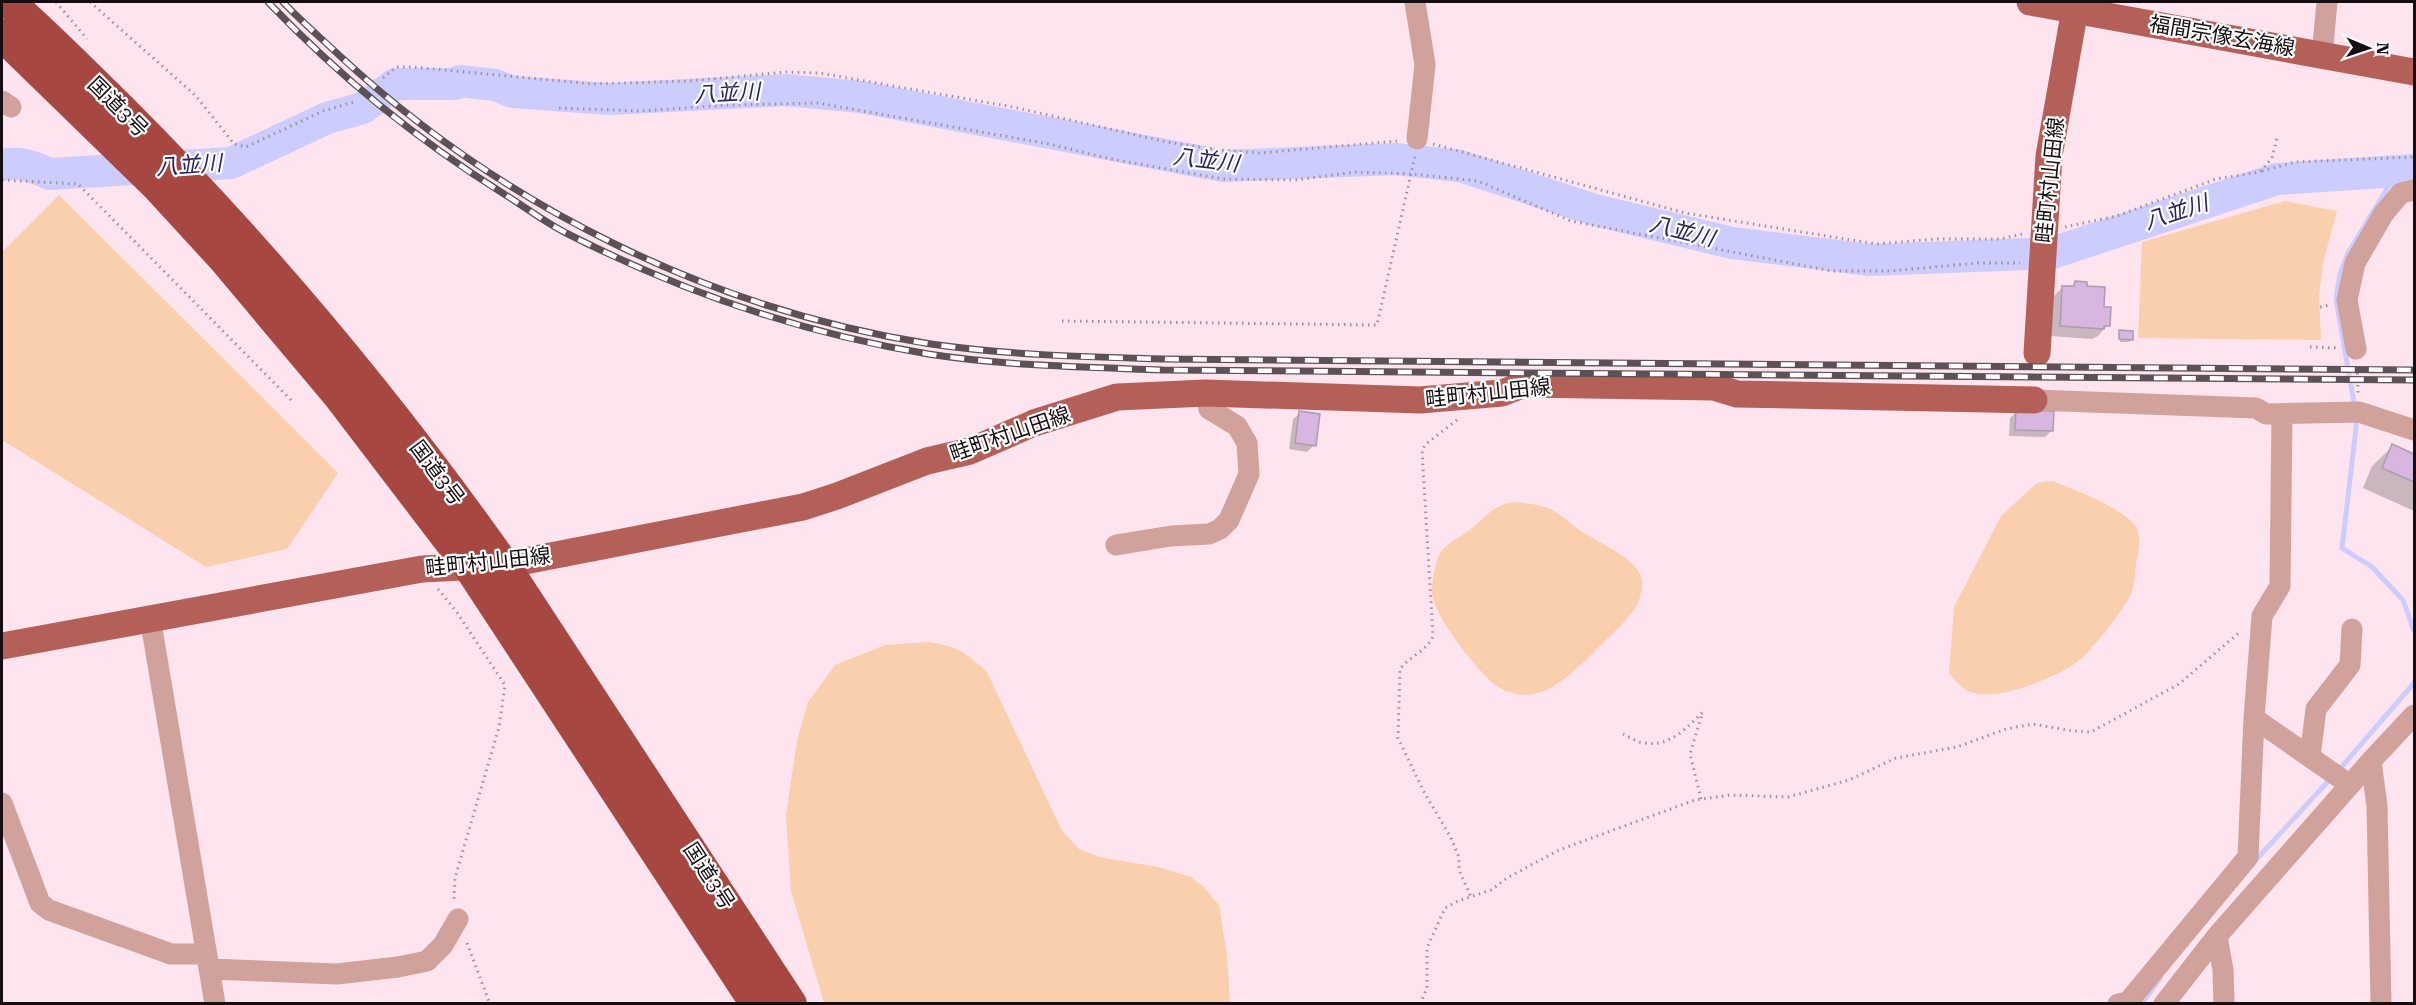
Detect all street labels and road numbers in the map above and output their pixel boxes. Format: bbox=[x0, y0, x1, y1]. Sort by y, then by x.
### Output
street label: 福間宗像玄海線 bbox=[2148, 11, 2296, 61]
street label: 国道3号 bbox=[83, 72, 153, 142]
street label: 畦町村山田線 bbox=[2031, 116, 2069, 244]
street label: 畦町村山田線 bbox=[1424, 374, 1552, 412]
street label: 畦町村山田線 bbox=[947, 402, 1073, 466]
street label: 国道3号 bbox=[405, 436, 469, 510]
street label: 畦町村山田線 bbox=[424, 543, 552, 581]
street label: 国道3号 bbox=[679, 838, 739, 914]

